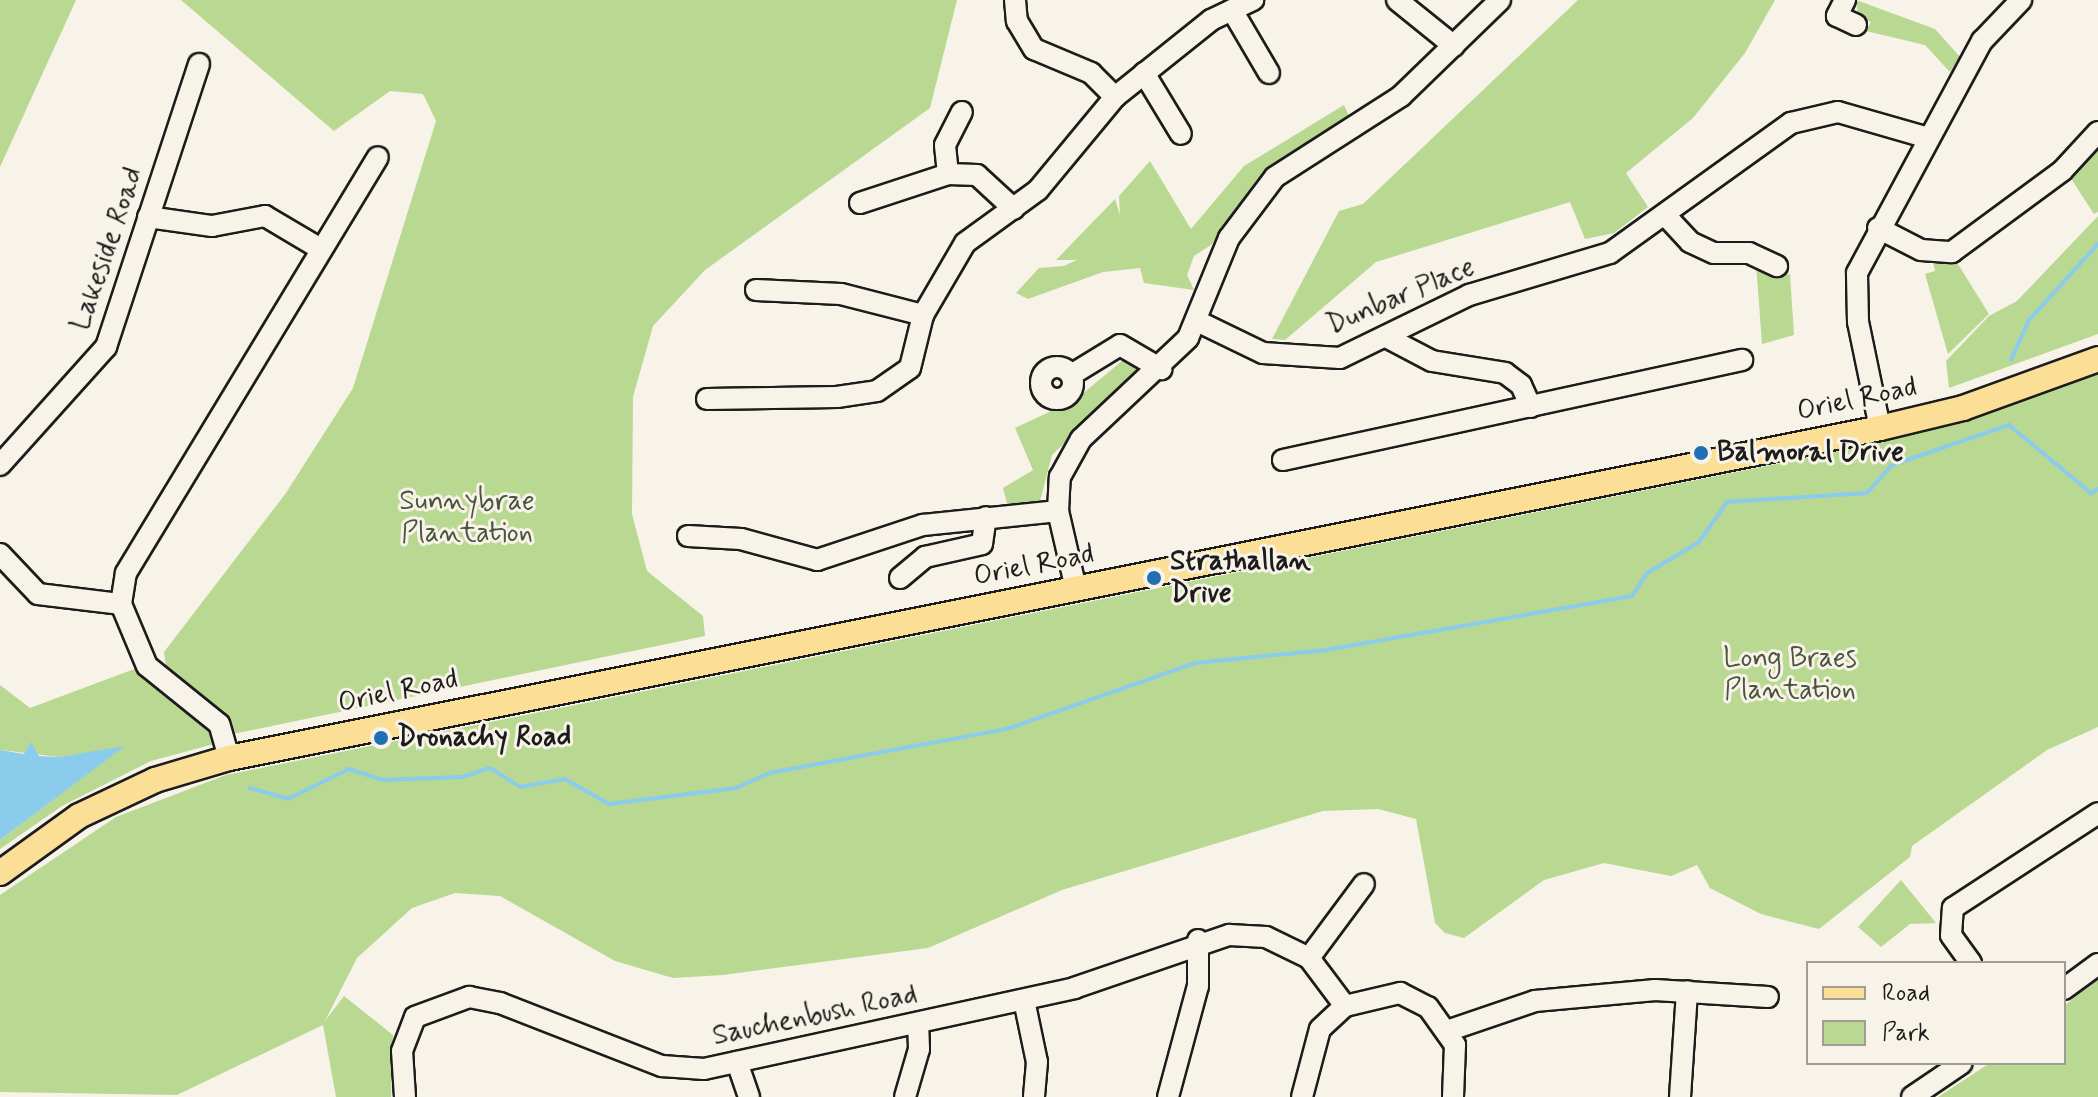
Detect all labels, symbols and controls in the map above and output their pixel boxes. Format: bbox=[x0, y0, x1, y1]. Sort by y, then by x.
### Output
street label: Lakeside Road bbox=[65, 164, 151, 334]
street label: Dunbar Place bbox=[1322, 251, 1480, 343]
street label: Oriel Road bbox=[1795, 371, 1919, 429]
place label: Balmoral Drive bbox=[1717, 436, 1901, 470]
marker: Balmoral Drive bbox=[1692, 444, 1710, 462]
park label: Sunnybrae Plantation bbox=[399, 485, 535, 551]
street label: Oriel Road bbox=[972, 538, 1096, 594]
place label: Strathallan Drive bbox=[1170, 545, 1311, 611]
marker: Strathallan Drive bbox=[1145, 569, 1163, 587]
park label: Long Braes Plantation bbox=[1723, 642, 1857, 708]
street label: Oriel Road bbox=[336, 663, 460, 721]
place label: Dronachy Road bbox=[397, 721, 571, 755]
marker: Dronachy Road bbox=[372, 729, 390, 747]
legend bbox=[1806, 961, 2066, 1065]
street label: Sauchenbush Road bbox=[710, 978, 920, 1054]
text: Road bbox=[1882, 978, 1930, 1009]
text: Park bbox=[1882, 1018, 1930, 1049]

